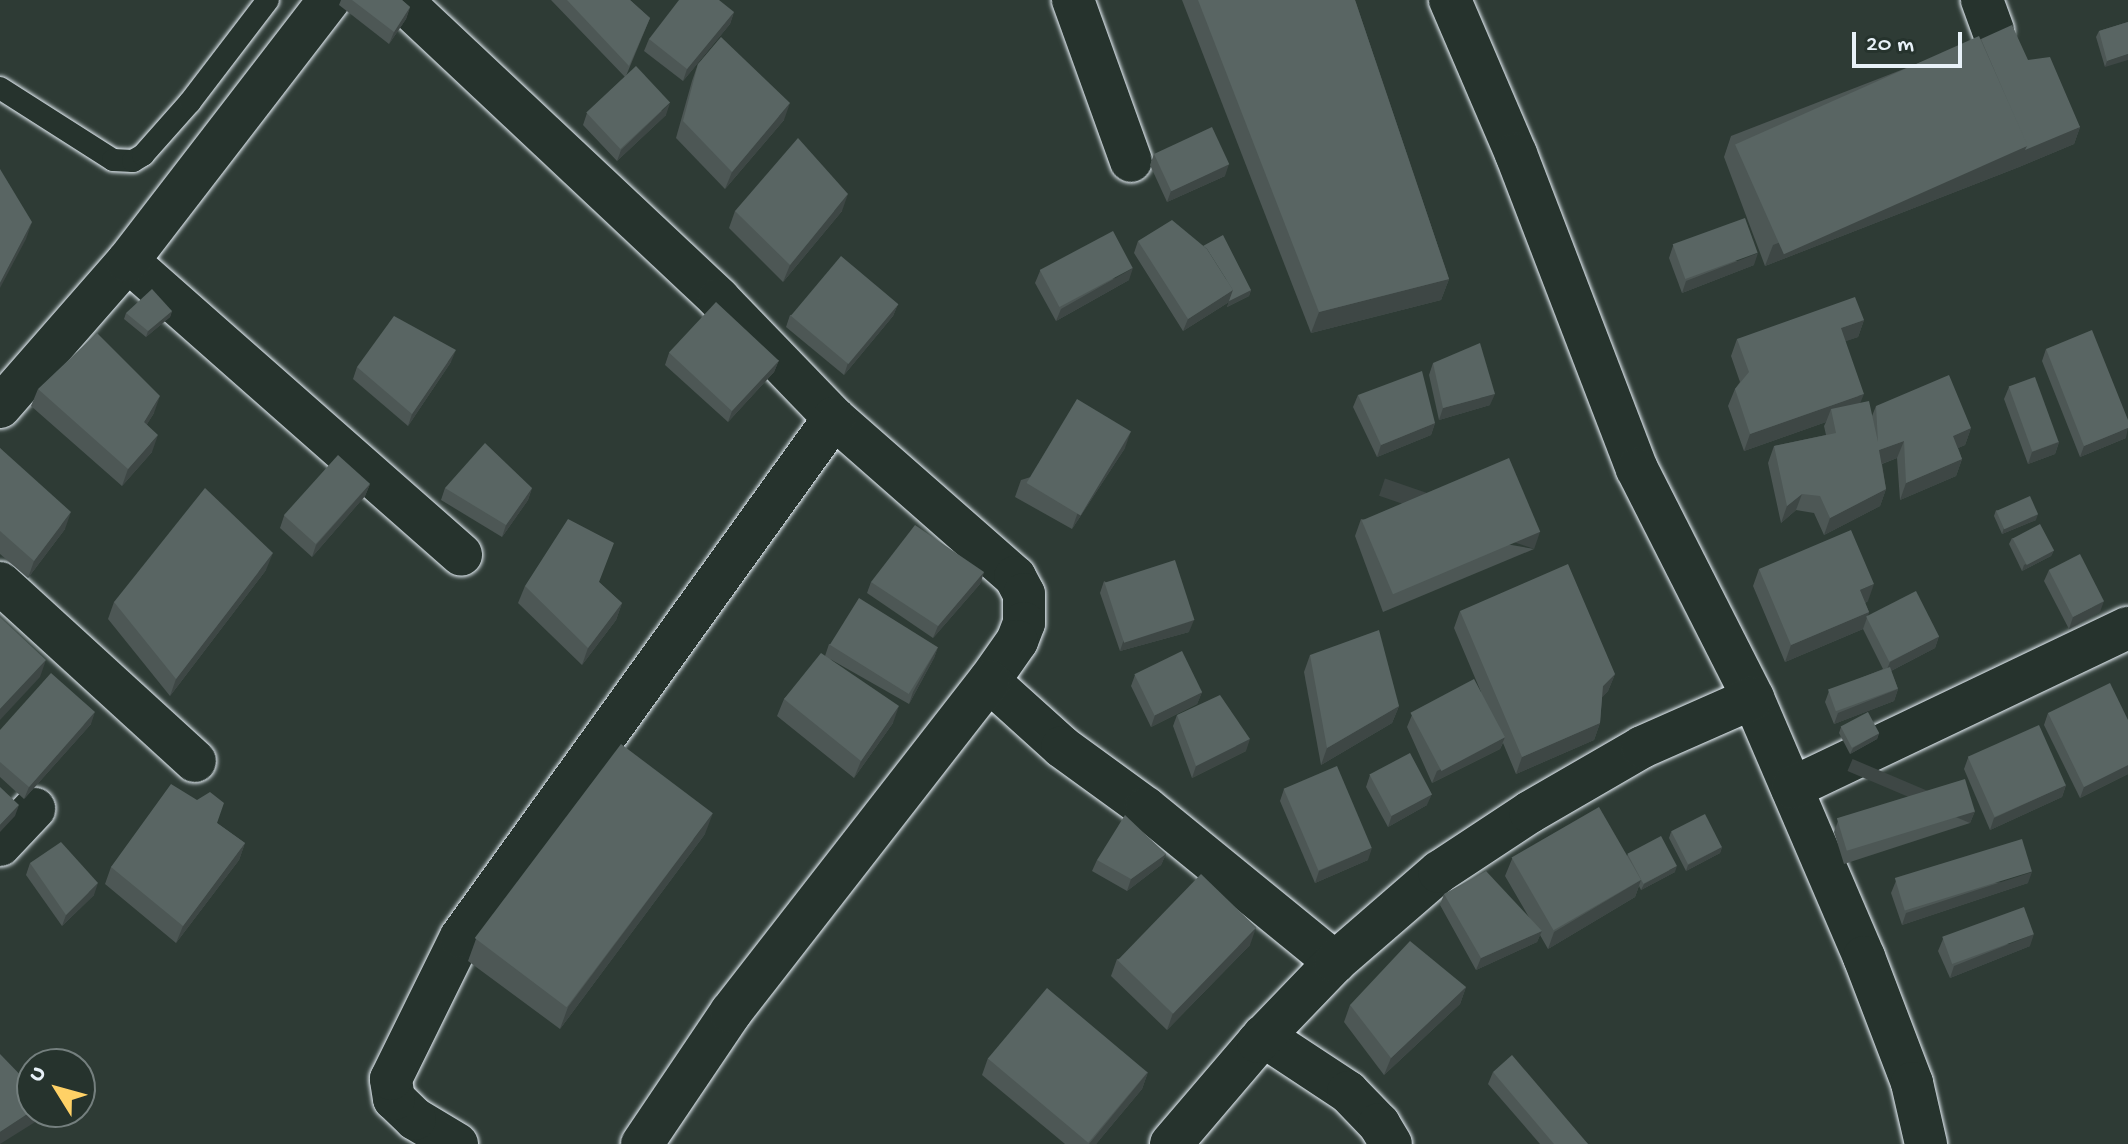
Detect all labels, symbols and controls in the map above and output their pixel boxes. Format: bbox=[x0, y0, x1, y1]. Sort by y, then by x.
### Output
scale bar bbox=[1856, 16, 1966, 66]
text: 20 m bbox=[1866, 31, 1914, 60]
north arrow bbox=[16, 1048, 96, 1128]
text: U bbox=[24, 1062, 53, 1088]

